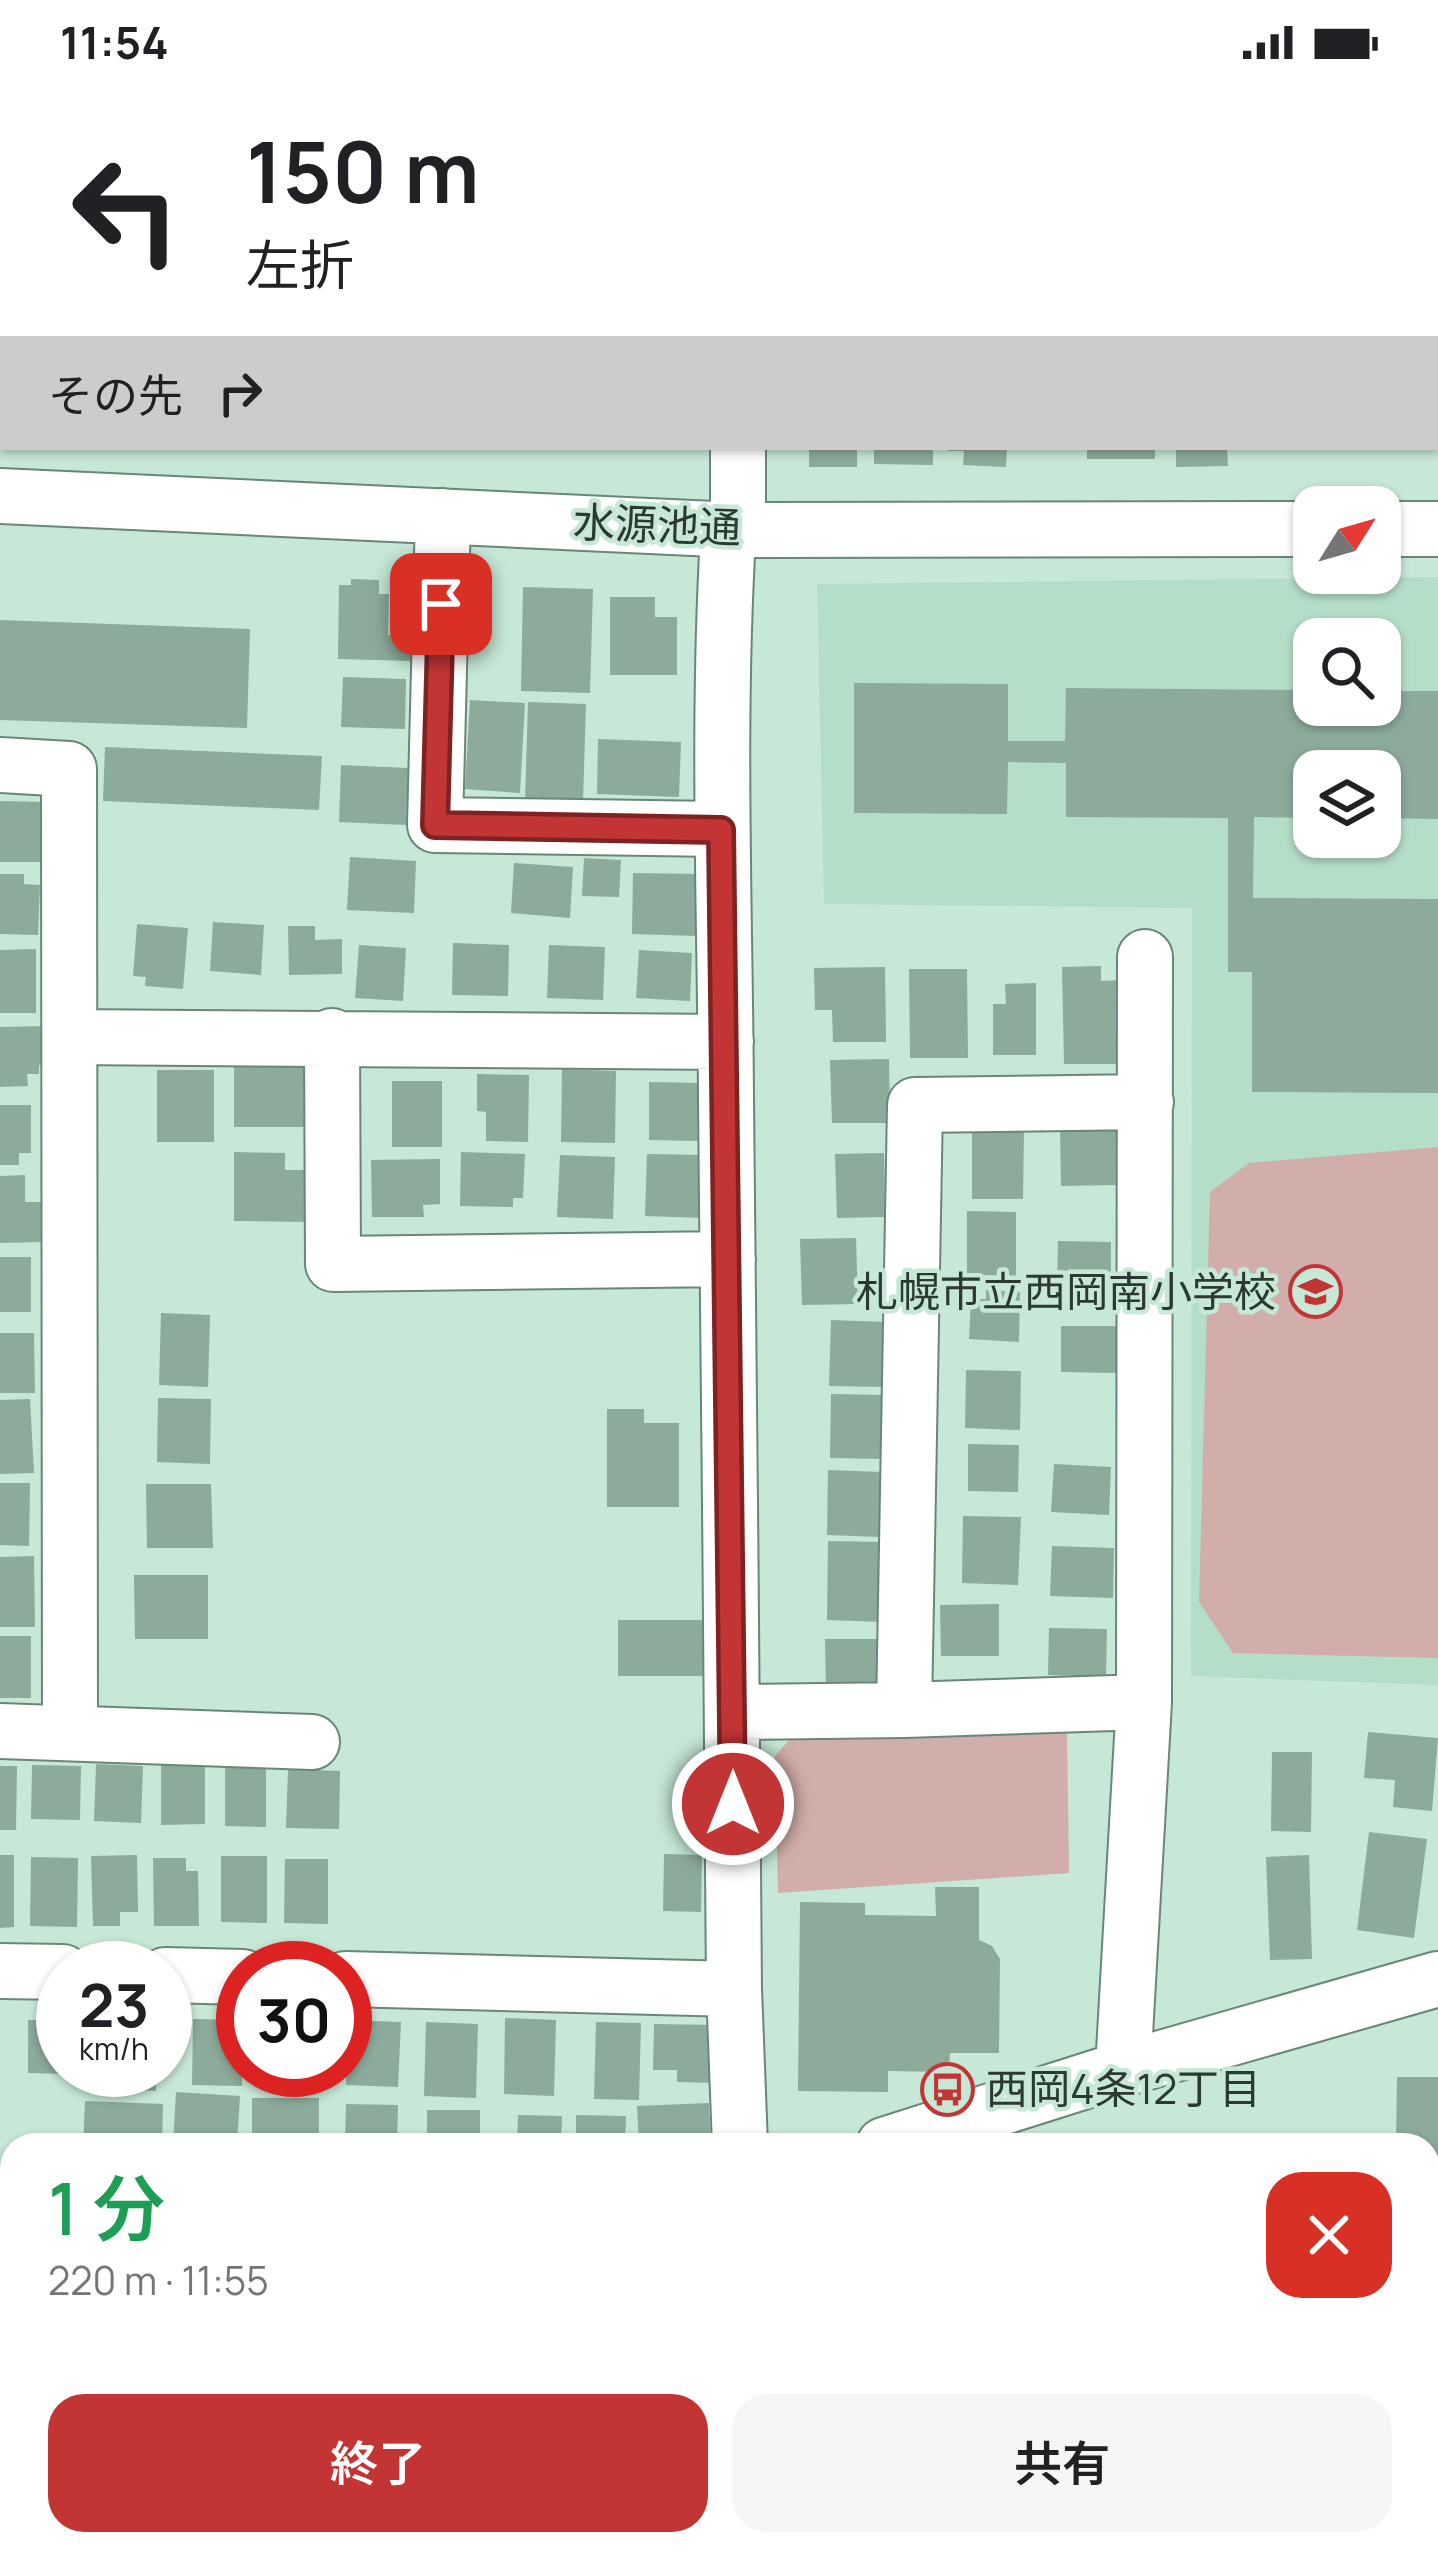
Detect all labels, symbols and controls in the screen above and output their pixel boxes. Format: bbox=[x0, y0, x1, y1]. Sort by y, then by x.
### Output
text: 11:54 bbox=[60, 11, 169, 73]
text: 150 m bbox=[246, 113, 480, 228]
icon: left bbox=[48, 132, 204, 288]
text: 左折 bbox=[246, 227, 354, 301]
icon: right bbox=[207, 360, 273, 426]
text: その先 bbox=[48, 364, 183, 426]
north arrow bbox=[1293, 486, 1401, 594]
map controls bbox=[1293, 486, 1401, 858]
street label: 水源池通 bbox=[572, 492, 742, 556]
pin bbox=[390, 553, 492, 655]
icon: arrive bbox=[408, 571, 474, 637]
button: search bbox=[1293, 618, 1401, 726]
button: layers bbox=[1293, 750, 1401, 858]
place label: 札幌市立西岡南小学校 bbox=[856, 1262, 1276, 1320]
school or university icon: 札幌市立西岡南小学校 bbox=[1287, 1264, 1343, 1320]
position arrow bbox=[670, 1741, 796, 1867]
speed limit sign: 30 bbox=[216, 1941, 372, 2097]
text: 23 bbox=[79, 1963, 149, 2045]
text: km/h bbox=[79, 2028, 149, 2069]
place label: 西岡4条12丁目 bbox=[986, 2059, 1261, 2117]
bus stop icon: 西岡4条12丁目 bbox=[919, 2061, 975, 2117]
text: 1 分 bbox=[48, 2158, 165, 2257]
button: close bbox=[1266, 2172, 1392, 2298]
text: 220 m · 11:55 bbox=[48, 2253, 269, 2307]
button: 終了 bbox=[48, 2394, 708, 2532]
button: 共有 bbox=[732, 2394, 1392, 2532]

